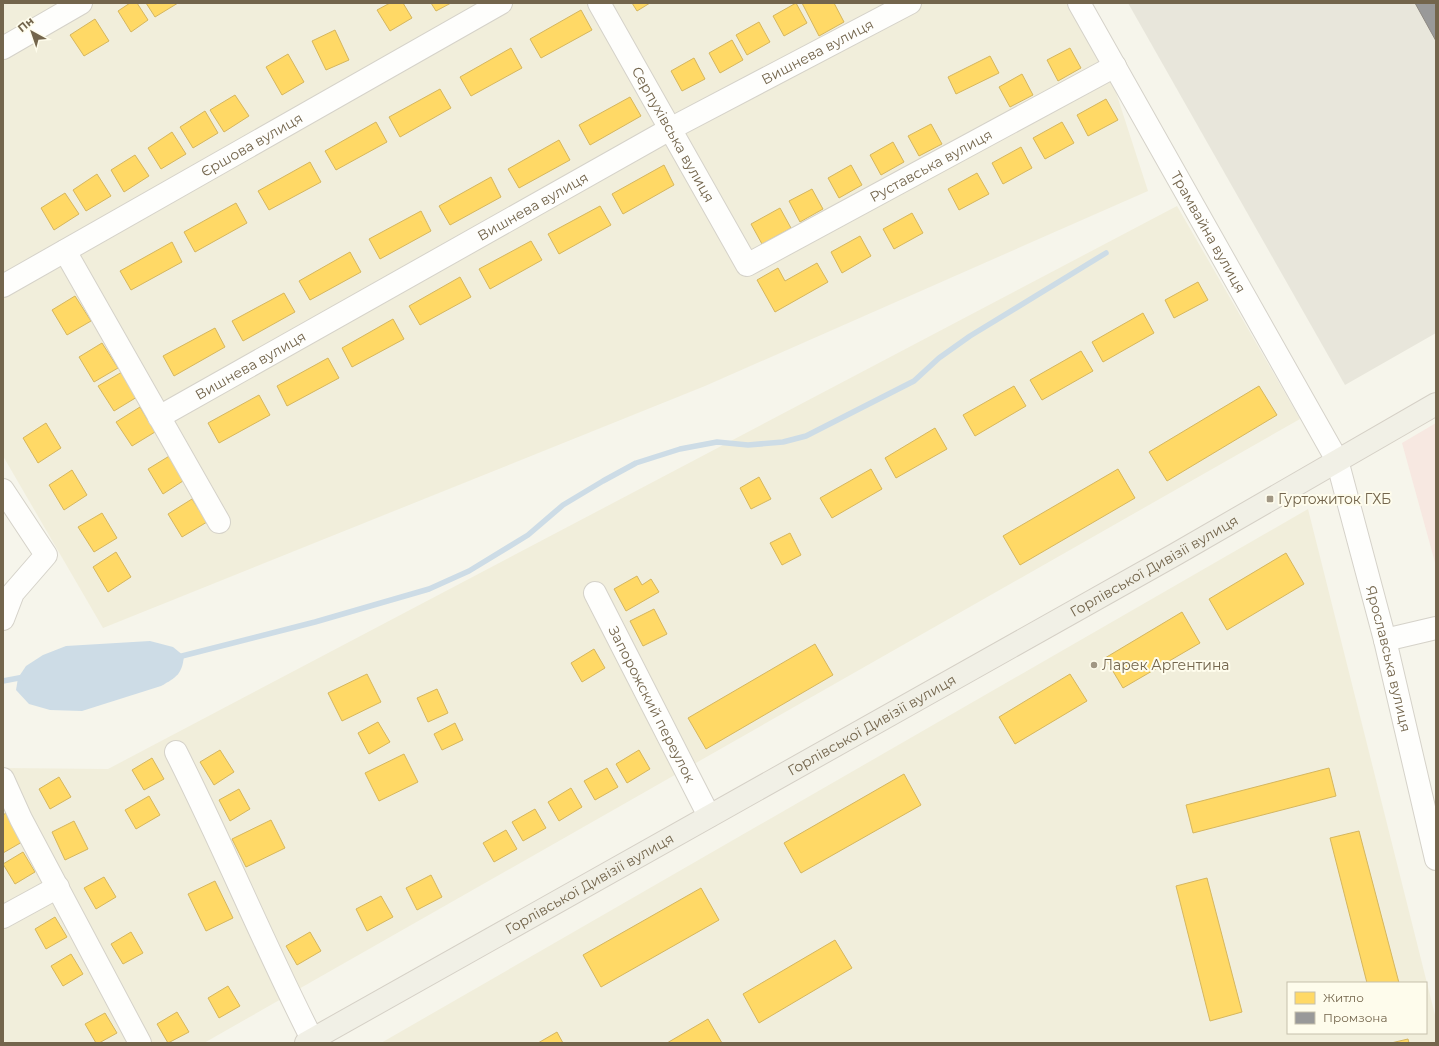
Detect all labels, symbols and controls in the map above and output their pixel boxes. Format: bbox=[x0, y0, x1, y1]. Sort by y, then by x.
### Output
north arrow bbox=[12, 12, 52, 52]
text: Пн bbox=[15, 14, 36, 35]
street label: Вишнева вулиця bbox=[758, 15, 877, 88]
street label: Серпухівська вулиця bbox=[628, 63, 719, 205]
street label: Єршова вулиця bbox=[197, 109, 306, 181]
street label: Руставська вулиця bbox=[867, 125, 995, 206]
street label: Вишнева вулиця bbox=[474, 168, 591, 245]
street label: Трамвайна вулиця bbox=[1167, 168, 1250, 296]
street label: Вишнева вулиця bbox=[192, 327, 309, 404]
place label: Гуртожиток ГХБ bbox=[1278, 490, 1391, 508]
marker: Гуртожиток ГХБ bbox=[1265, 494, 1275, 504]
street label: Горлівської Дивізії вулиця bbox=[1067, 511, 1241, 621]
street label: Ярославська вулиця bbox=[1362, 583, 1415, 734]
street label: Запорожский переулок bbox=[604, 623, 699, 786]
place label: Ларек Аргентина bbox=[1102, 656, 1230, 674]
marker: Ларек Аргентина bbox=[1089, 660, 1099, 670]
street label: Горлівської Дивізії вулиця bbox=[784, 670, 959, 780]
street label: Горлівської Дивізії вулиця bbox=[502, 829, 677, 938]
legend bbox=[1287, 982, 1427, 1034]
text: Житло bbox=[1323, 990, 1364, 1005]
text: Промзона bbox=[1323, 1010, 1387, 1025]

